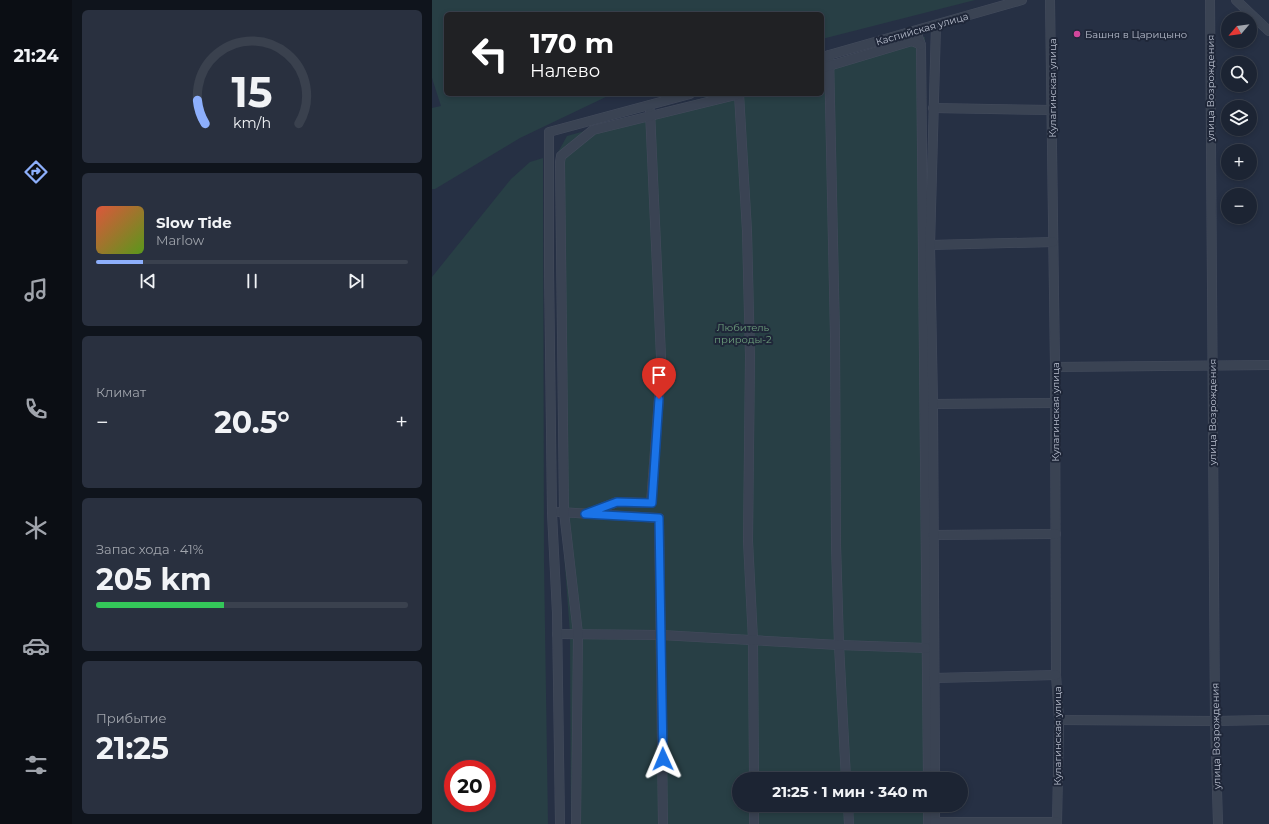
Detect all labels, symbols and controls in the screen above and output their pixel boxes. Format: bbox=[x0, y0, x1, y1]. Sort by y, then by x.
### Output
street label: Каспийская улица bbox=[874, 10, 970, 48]
north arrow bbox=[1221, 12, 1257, 48]
map controls bbox=[1221, 12, 1257, 224]
text: 170 m bbox=[530, 26, 614, 60]
icon: left bbox=[464, 28, 516, 80]
place label: Башня в Царицыно bbox=[1085, 28, 1187, 41]
marker: Башня в Царицыно bbox=[1072, 29, 1082, 39]
street label: улица Возрождения bbox=[1204, 35, 1217, 142]
street label: Кулагинская улица bbox=[1046, 38, 1059, 138]
text: 21:24 bbox=[13, 45, 59, 67]
button: search bbox=[1221, 56, 1257, 92]
text: Налево bbox=[530, 60, 600, 82]
text: 15 bbox=[231, 67, 273, 117]
button: layers bbox=[1221, 100, 1257, 136]
text: km/h bbox=[233, 114, 271, 132]
button: + bbox=[1221, 144, 1257, 180]
icon: directions bbox=[22, 158, 50, 186]
button: − bbox=[1221, 188, 1257, 224]
text: Slow Tide bbox=[156, 213, 232, 232]
text: Marlow bbox=[156, 232, 204, 248]
icon: previous bbox=[137, 270, 159, 292]
icon: pause bbox=[241, 270, 263, 292]
icon: next bbox=[345, 270, 367, 292]
icon: music bbox=[22, 276, 50, 304]
park label: Любитель природы-2 bbox=[714, 321, 772, 346]
pin bbox=[642, 358, 676, 399]
street label: улица Возрождения bbox=[1206, 359, 1219, 466]
street label: Кулагинская улица bbox=[1049, 362, 1062, 462]
icon: arrive bbox=[648, 364, 670, 386]
text: Климат bbox=[96, 384, 146, 400]
icon: phone bbox=[22, 395, 50, 423]
text: 20.5° bbox=[214, 404, 290, 441]
text: − bbox=[96, 409, 109, 436]
text: + bbox=[395, 409, 408, 436]
icon: climate bbox=[22, 514, 50, 542]
text: Запас хода · 41% bbox=[96, 541, 203, 557]
text: 205 km bbox=[96, 561, 211, 598]
icon: car bbox=[22, 632, 50, 660]
street label: улица Возрождения bbox=[1209, 683, 1223, 790]
street label: Кулагинская улица bbox=[1051, 686, 1064, 786]
text: Прибытие bbox=[96, 710, 167, 726]
text: 21:25 bbox=[96, 730, 169, 767]
position arrow bbox=[642, 738, 684, 780]
icon: filters bbox=[22, 751, 50, 779]
speed limit sign: 20 bbox=[444, 760, 496, 812]
text: 21:25 · 1 мин · 340 m bbox=[772, 782, 928, 801]

